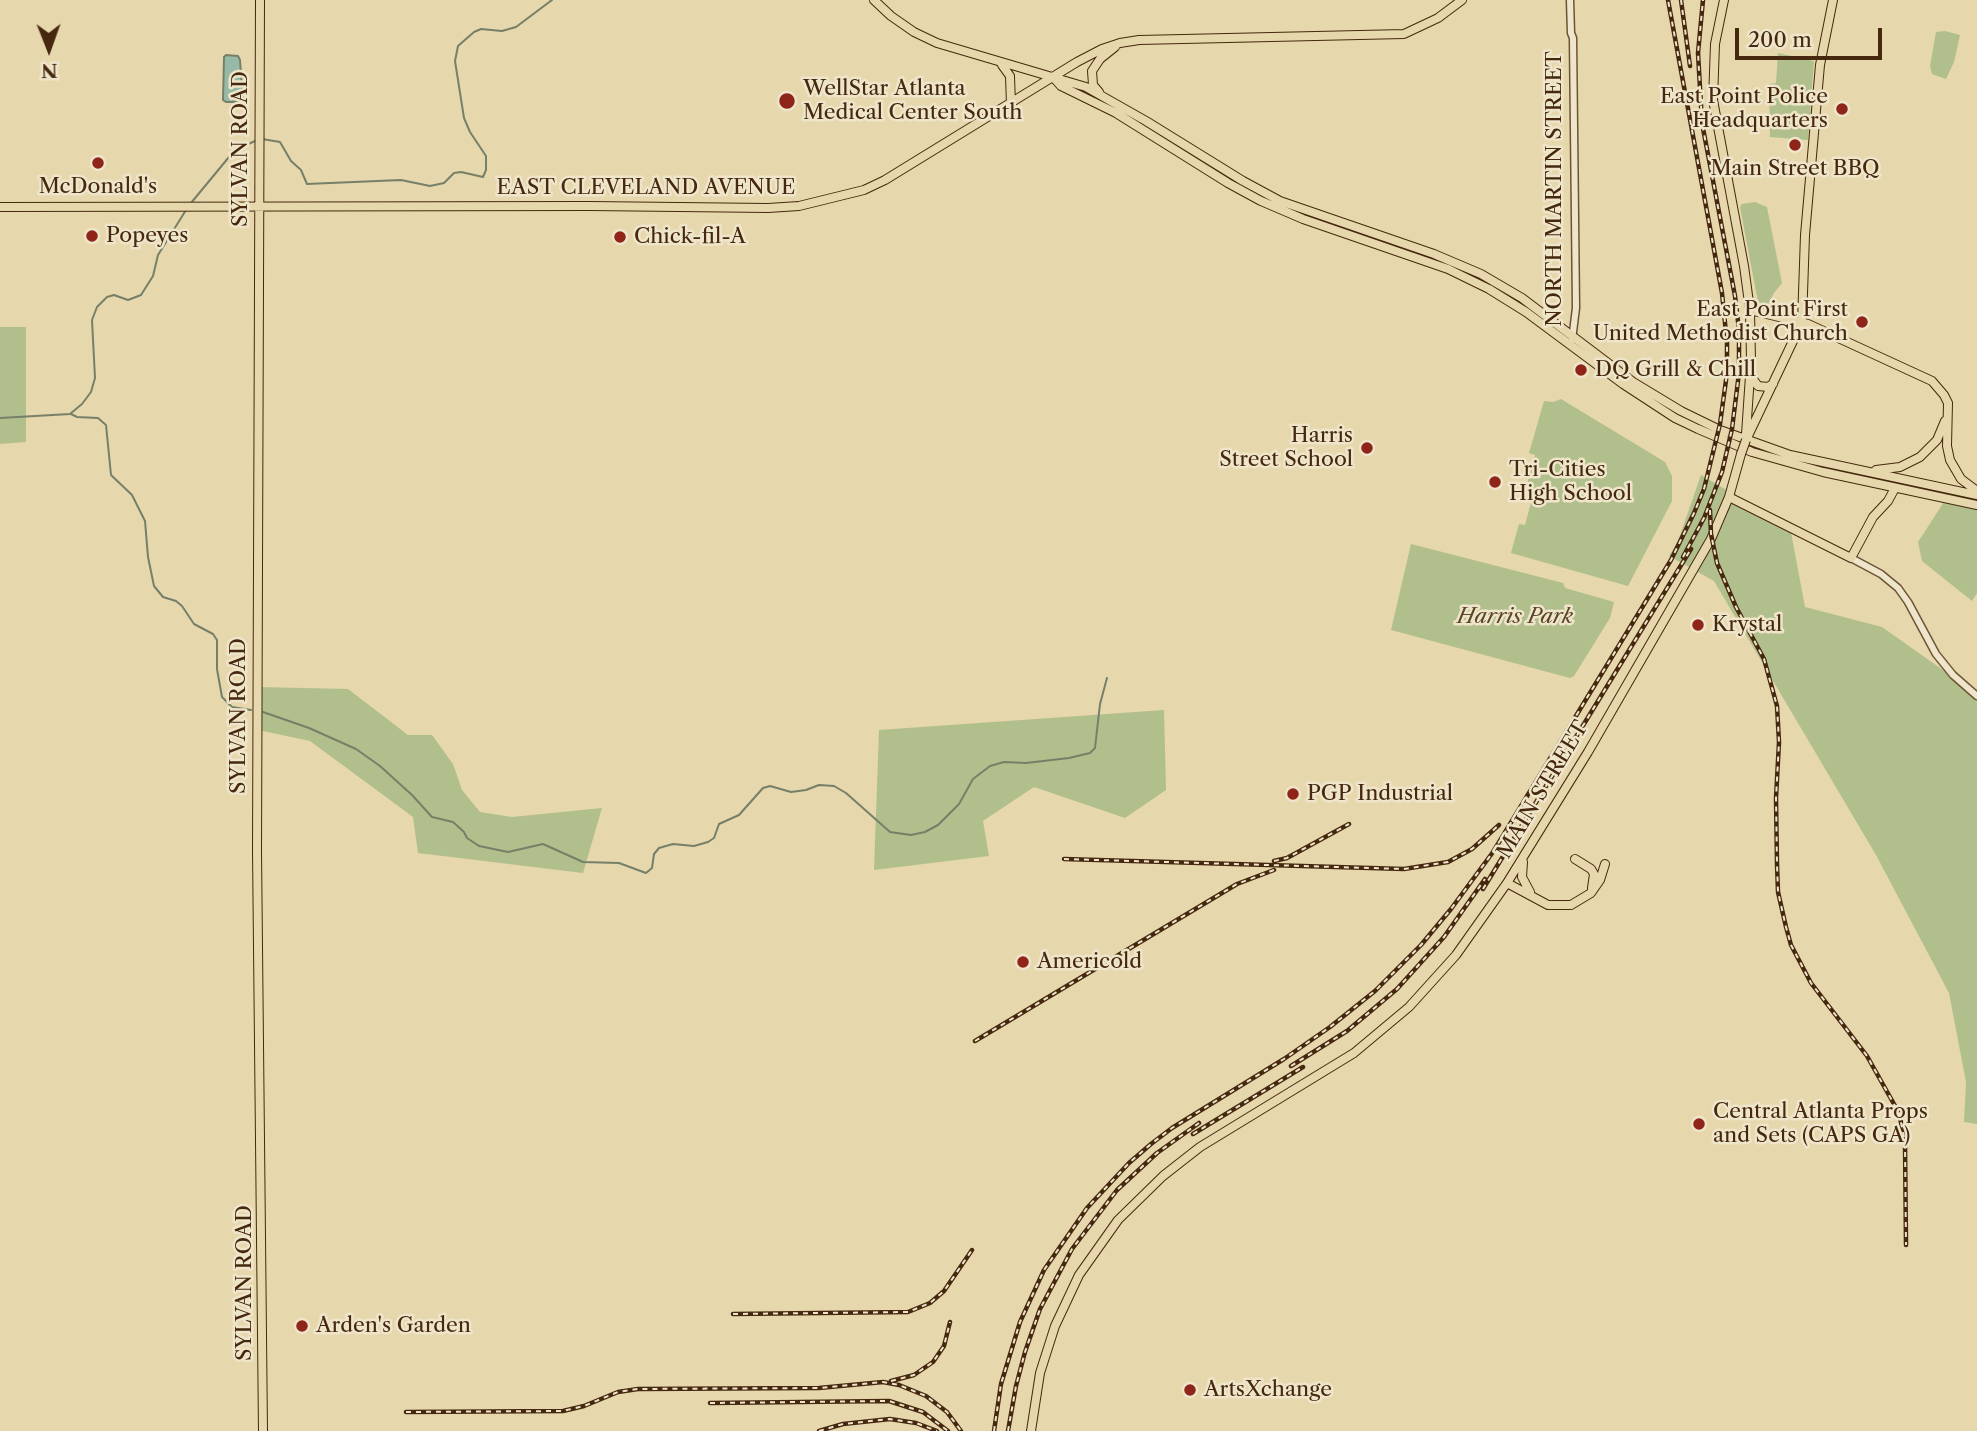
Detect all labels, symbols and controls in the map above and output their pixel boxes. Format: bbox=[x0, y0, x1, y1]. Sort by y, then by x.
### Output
north arrow bbox=[14, 14, 84, 84]
scale bar bbox=[1739, 14, 1886, 58]
text: 200 m bbox=[1748, 27, 1812, 52]
street label: NORTH MARTIN STREET bbox=[1542, 51, 1568, 327]
text: N bbox=[41, 59, 58, 82]
street label: SYLVAN ROAD bbox=[228, 71, 254, 227]
place label: WellStar Atlanta Medical Center South bbox=[803, 76, 1022, 126]
place label: East Point Police Headquarters bbox=[1660, 84, 1828, 134]
marker: WellStar Atlanta Medical Center South bbox=[777, 91, 797, 111]
marker: East Point Police Headquarters bbox=[1834, 101, 1850, 117]
marker: Main Street BBQ bbox=[1787, 137, 1803, 153]
marker: McDonald's bbox=[90, 155, 106, 171]
place label: Main Street BBQ bbox=[1710, 156, 1880, 182]
place label: McDonald's bbox=[39, 174, 157, 200]
street label: EAST CLEVELAND AVENUE bbox=[497, 175, 795, 201]
place label: Popeyes bbox=[106, 223, 189, 249]
place label: Chick-fil-A bbox=[634, 224, 746, 250]
marker: Popeyes bbox=[84, 228, 100, 244]
marker: Chick-fil-A bbox=[612, 229, 628, 245]
place label: East Point First United Methodist Church bbox=[1593, 297, 1848, 347]
marker: East Point First United Methodist Church bbox=[1854, 314, 1870, 330]
place label: DQ Grill & Chill bbox=[1595, 357, 1756, 383]
marker: DQ Grill & Chill bbox=[1573, 362, 1589, 378]
place label: Harris Street School bbox=[1219, 423, 1353, 473]
marker: Harris Street School bbox=[1359, 440, 1375, 456]
place label: Tri-Cities High School bbox=[1509, 457, 1632, 507]
marker: Tri-Cities High School bbox=[1487, 474, 1503, 490]
park label: Harris Park bbox=[1457, 604, 1573, 630]
place label: Krystal bbox=[1712, 612, 1782, 638]
marker: Krystal bbox=[1690, 617, 1706, 633]
street label: SYLVAN ROAD bbox=[226, 638, 252, 794]
street label: MAIN STREET bbox=[1492, 717, 1594, 863]
place label: PGP Industrial bbox=[1307, 781, 1453, 807]
marker: PGP Industrial bbox=[1285, 786, 1301, 802]
place label: Americold bbox=[1037, 949, 1142, 975]
marker: Americold bbox=[1015, 954, 1031, 970]
place label: Central Atlanta Props and Sets (CAPS GA) bbox=[1713, 1099, 1928, 1149]
marker: Central Atlanta Props and Sets (CAPS GA) bbox=[1691, 1116, 1707, 1132]
street label: SYLVAN ROAD bbox=[232, 1205, 258, 1361]
place label: Arden's Garden bbox=[316, 1313, 471, 1339]
marker: Arden's Garden bbox=[294, 1318, 310, 1334]
place label: ArtsXchange bbox=[1204, 1377, 1332, 1403]
marker: ArtsXchange bbox=[1182, 1382, 1198, 1398]

